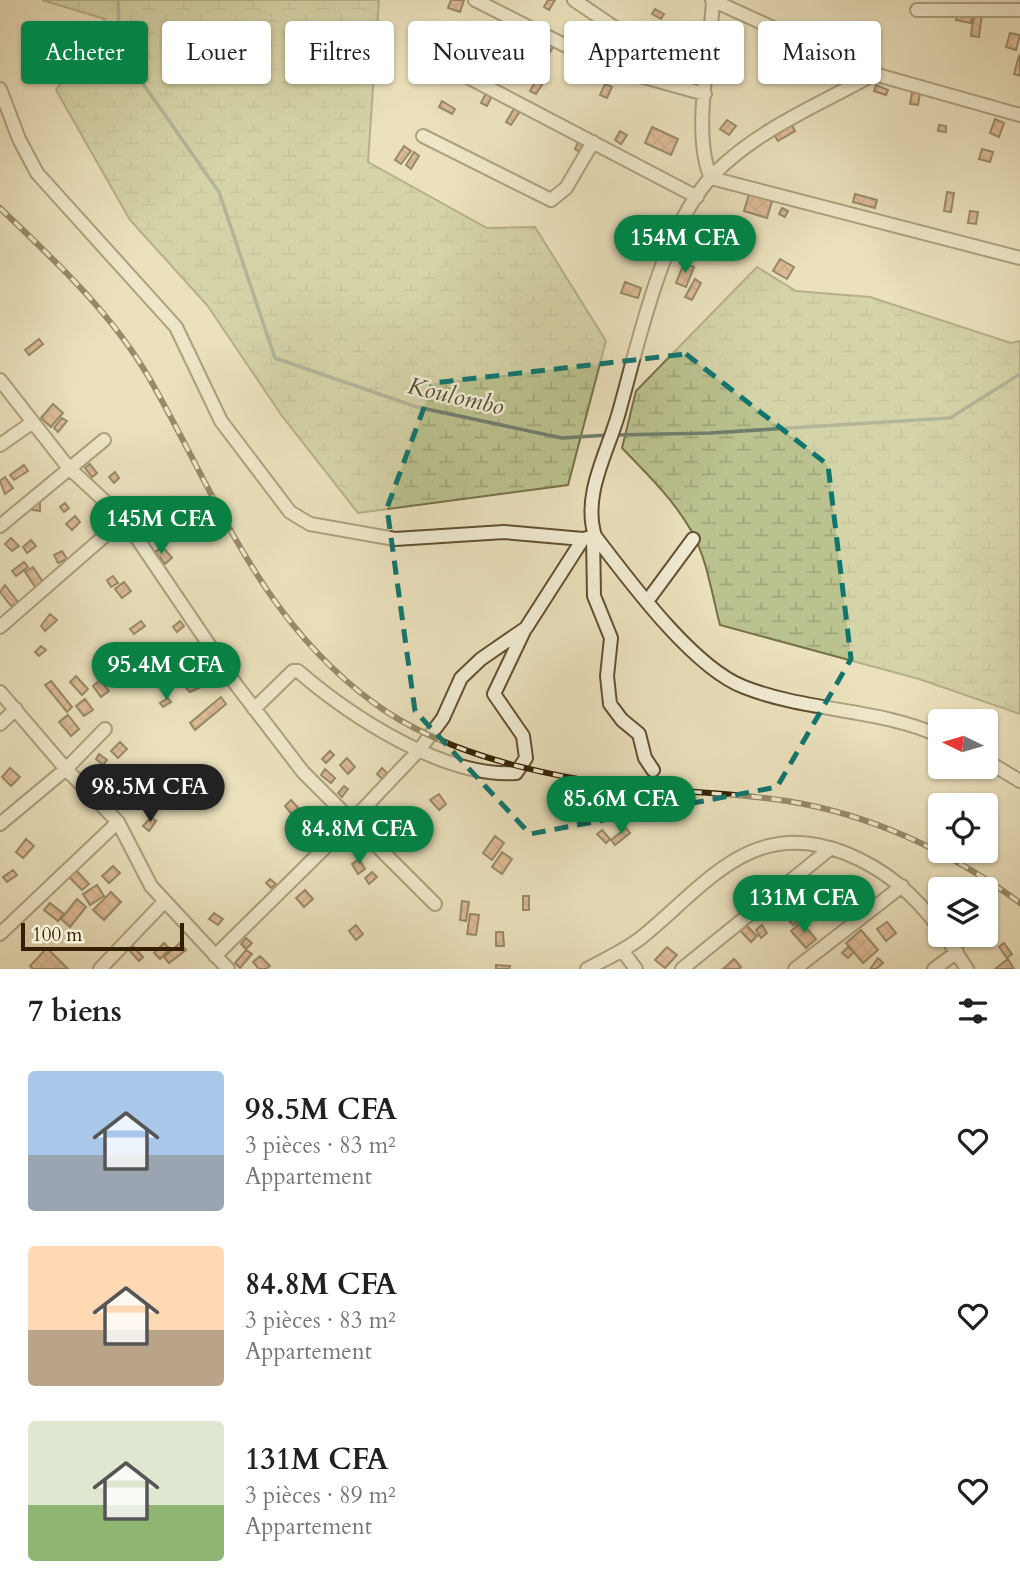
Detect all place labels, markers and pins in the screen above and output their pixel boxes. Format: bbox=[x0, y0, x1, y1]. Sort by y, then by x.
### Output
pin: 154M CFA bbox=[613, 216, 757, 275]
pin: 145M CFA bbox=[89, 496, 233, 556]
pin: 95.4M CFA bbox=[86, 642, 246, 702]
pin: 98.5M CFA bbox=[70, 764, 230, 824]
pin: 85.6M CFA bbox=[541, 776, 701, 836]
pin: 84.8M CFA bbox=[279, 806, 439, 866]
pin: 131M CFA bbox=[732, 876, 876, 935]

